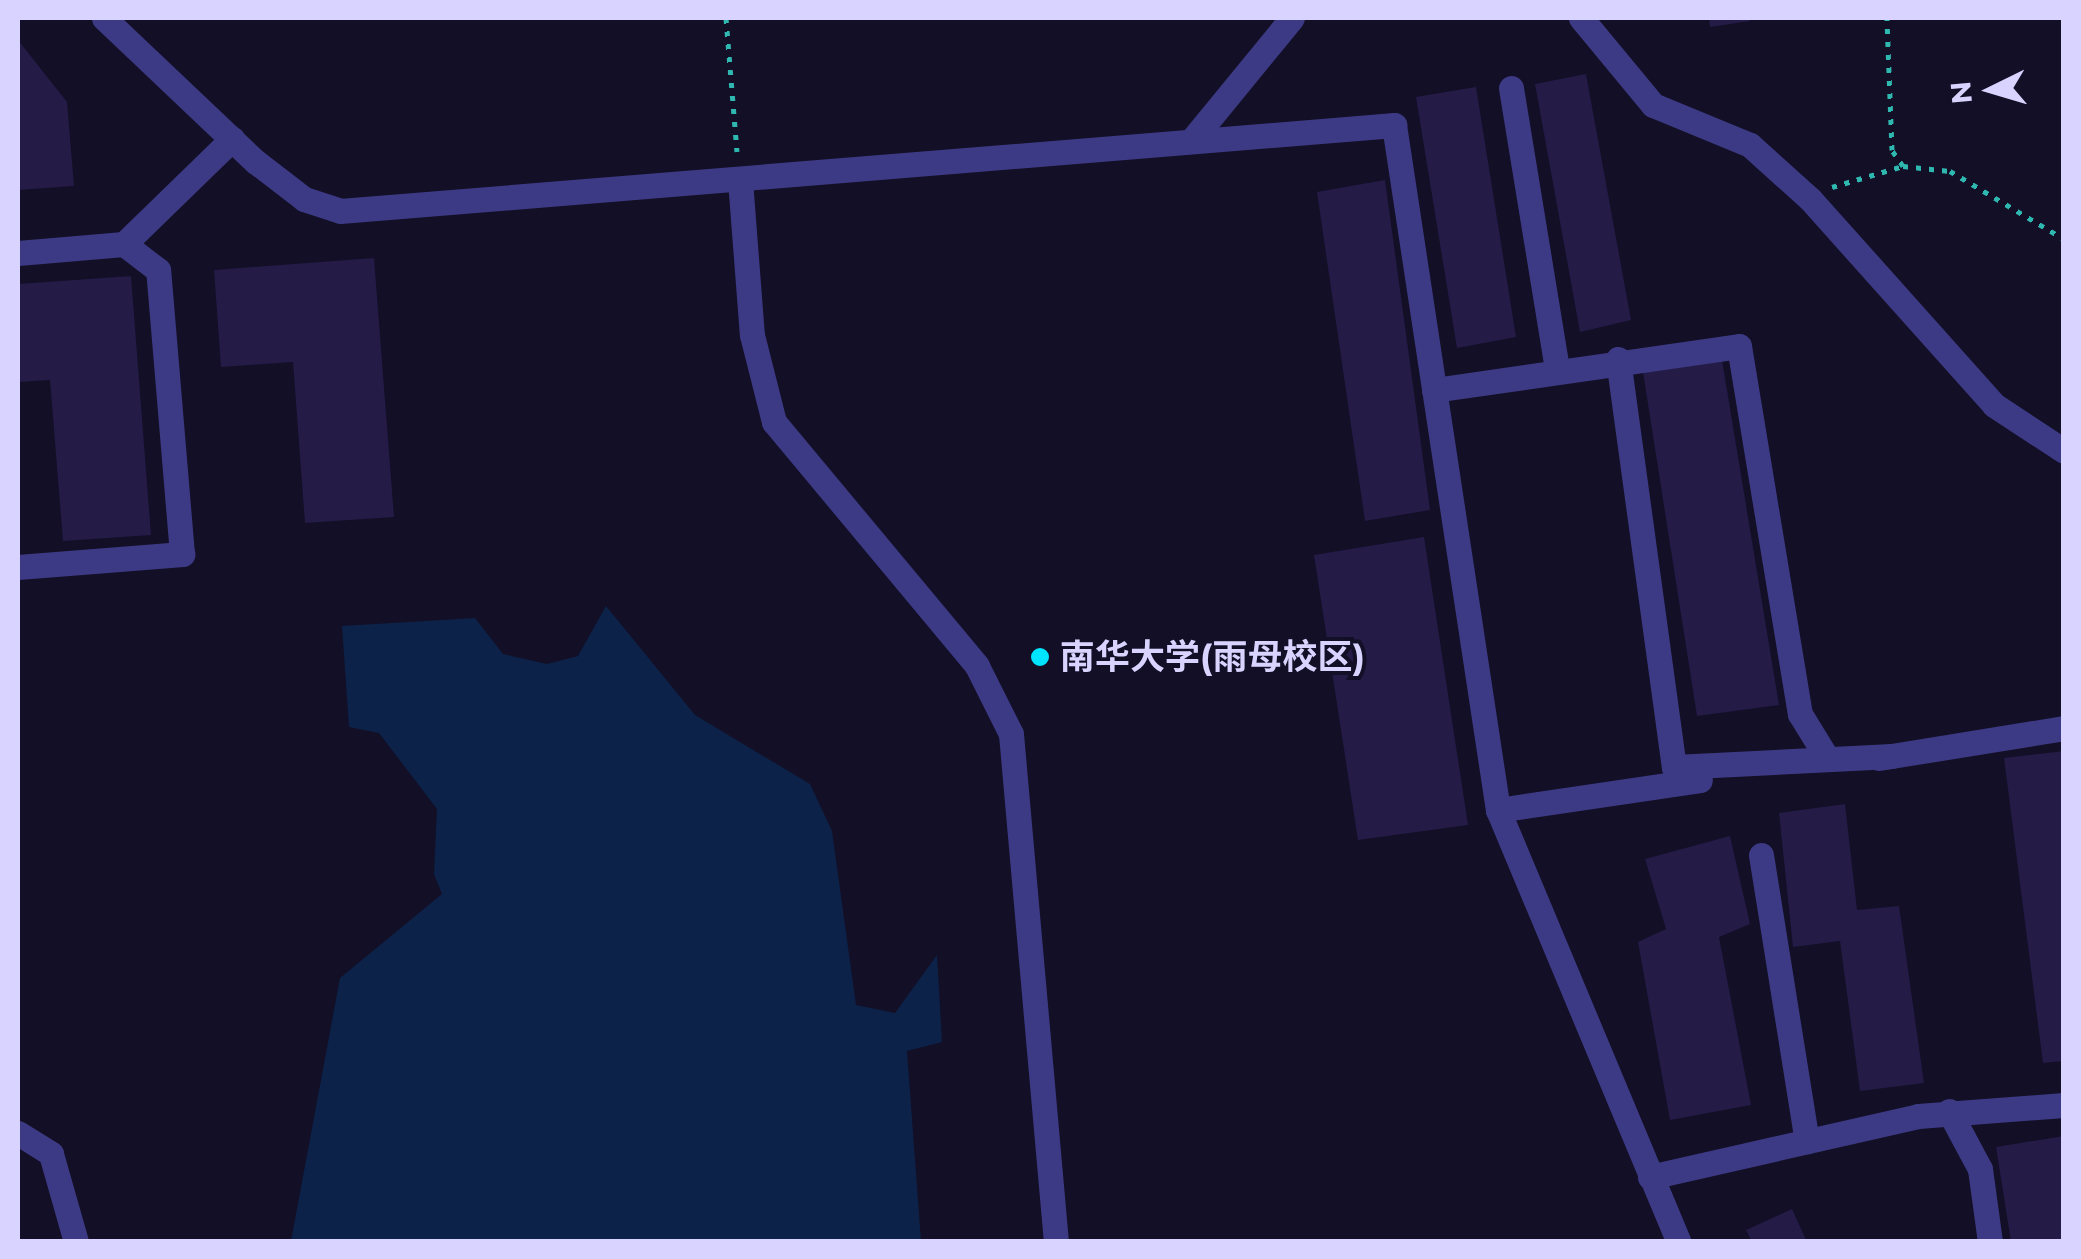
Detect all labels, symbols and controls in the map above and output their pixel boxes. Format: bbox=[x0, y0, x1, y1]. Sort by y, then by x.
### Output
north arrow bbox=[1941, 40, 2041, 140]
text: N bbox=[1943, 80, 1979, 105]
place label: 南华大学(雨母校区) bbox=[1060, 636, 1365, 678]
marker: 南华大学(雨母校区) bbox=[1029, 646, 1051, 668]

